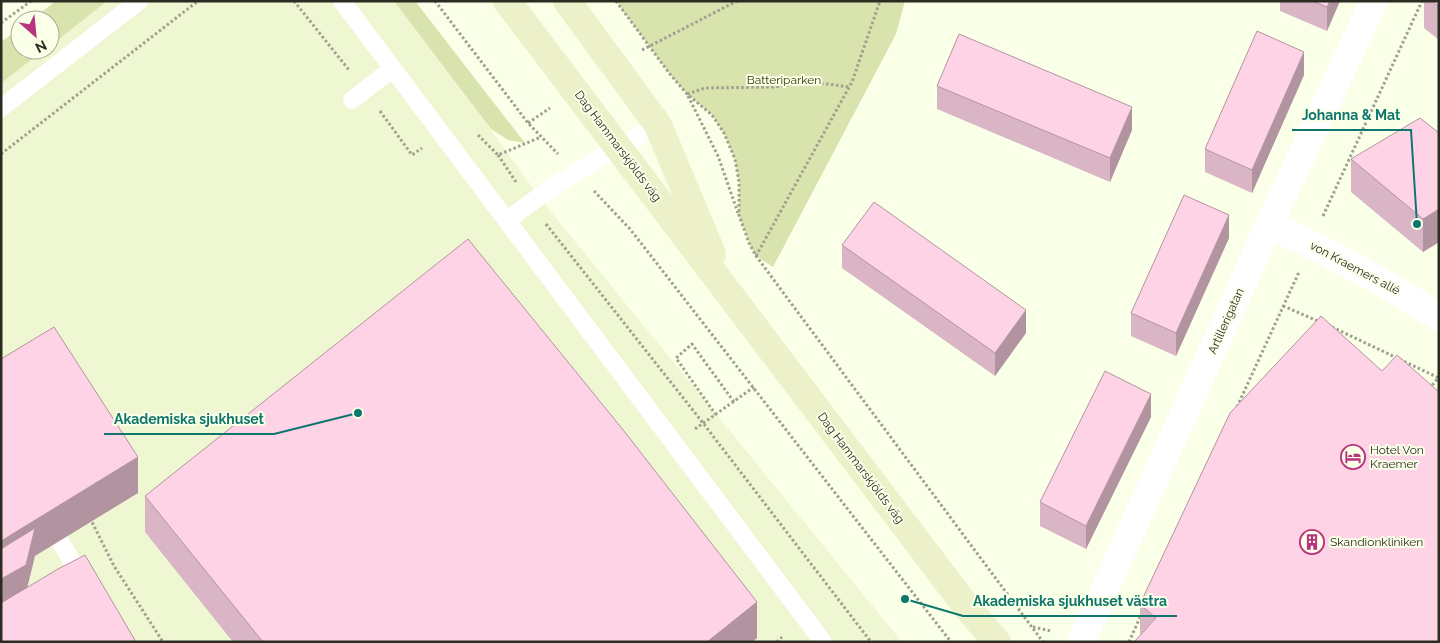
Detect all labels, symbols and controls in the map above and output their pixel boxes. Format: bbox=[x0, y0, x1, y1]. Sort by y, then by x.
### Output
north arrow bbox=[10, 10, 60, 60]
text: N bbox=[33, 37, 49, 56]
park label: Batteriparken bbox=[747, 73, 821, 87]
street label: Dag Hammarskjölds väg bbox=[572, 88, 664, 204]
callout: Johanna & Mat bbox=[1292, 101, 1411, 130]
text: Johanna & Mat bbox=[1302, 107, 1401, 123]
street label: von Kraemers allé bbox=[1308, 238, 1402, 298]
street label: Artillerigatan bbox=[1205, 286, 1247, 356]
callout: Akademiska sjukhuset bbox=[104, 405, 274, 434]
street label: Dag Hammarskjölds väg bbox=[815, 410, 907, 526]
text: Akademiska sjukhuset bbox=[114, 411, 265, 427]
place label: Hotel Von Kraemer bbox=[1370, 443, 1424, 471]
hotel icon: Hotel Von Kraemer bbox=[1340, 444, 1366, 470]
building icon: Skandionkliniken bbox=[1299, 529, 1325, 555]
place label: Skandionkliniken bbox=[1330, 535, 1423, 549]
callout: Akademiska sjukhuset västra bbox=[963, 587, 1177, 616]
text: Akademiska sjukhuset västra bbox=[973, 593, 1167, 609]

